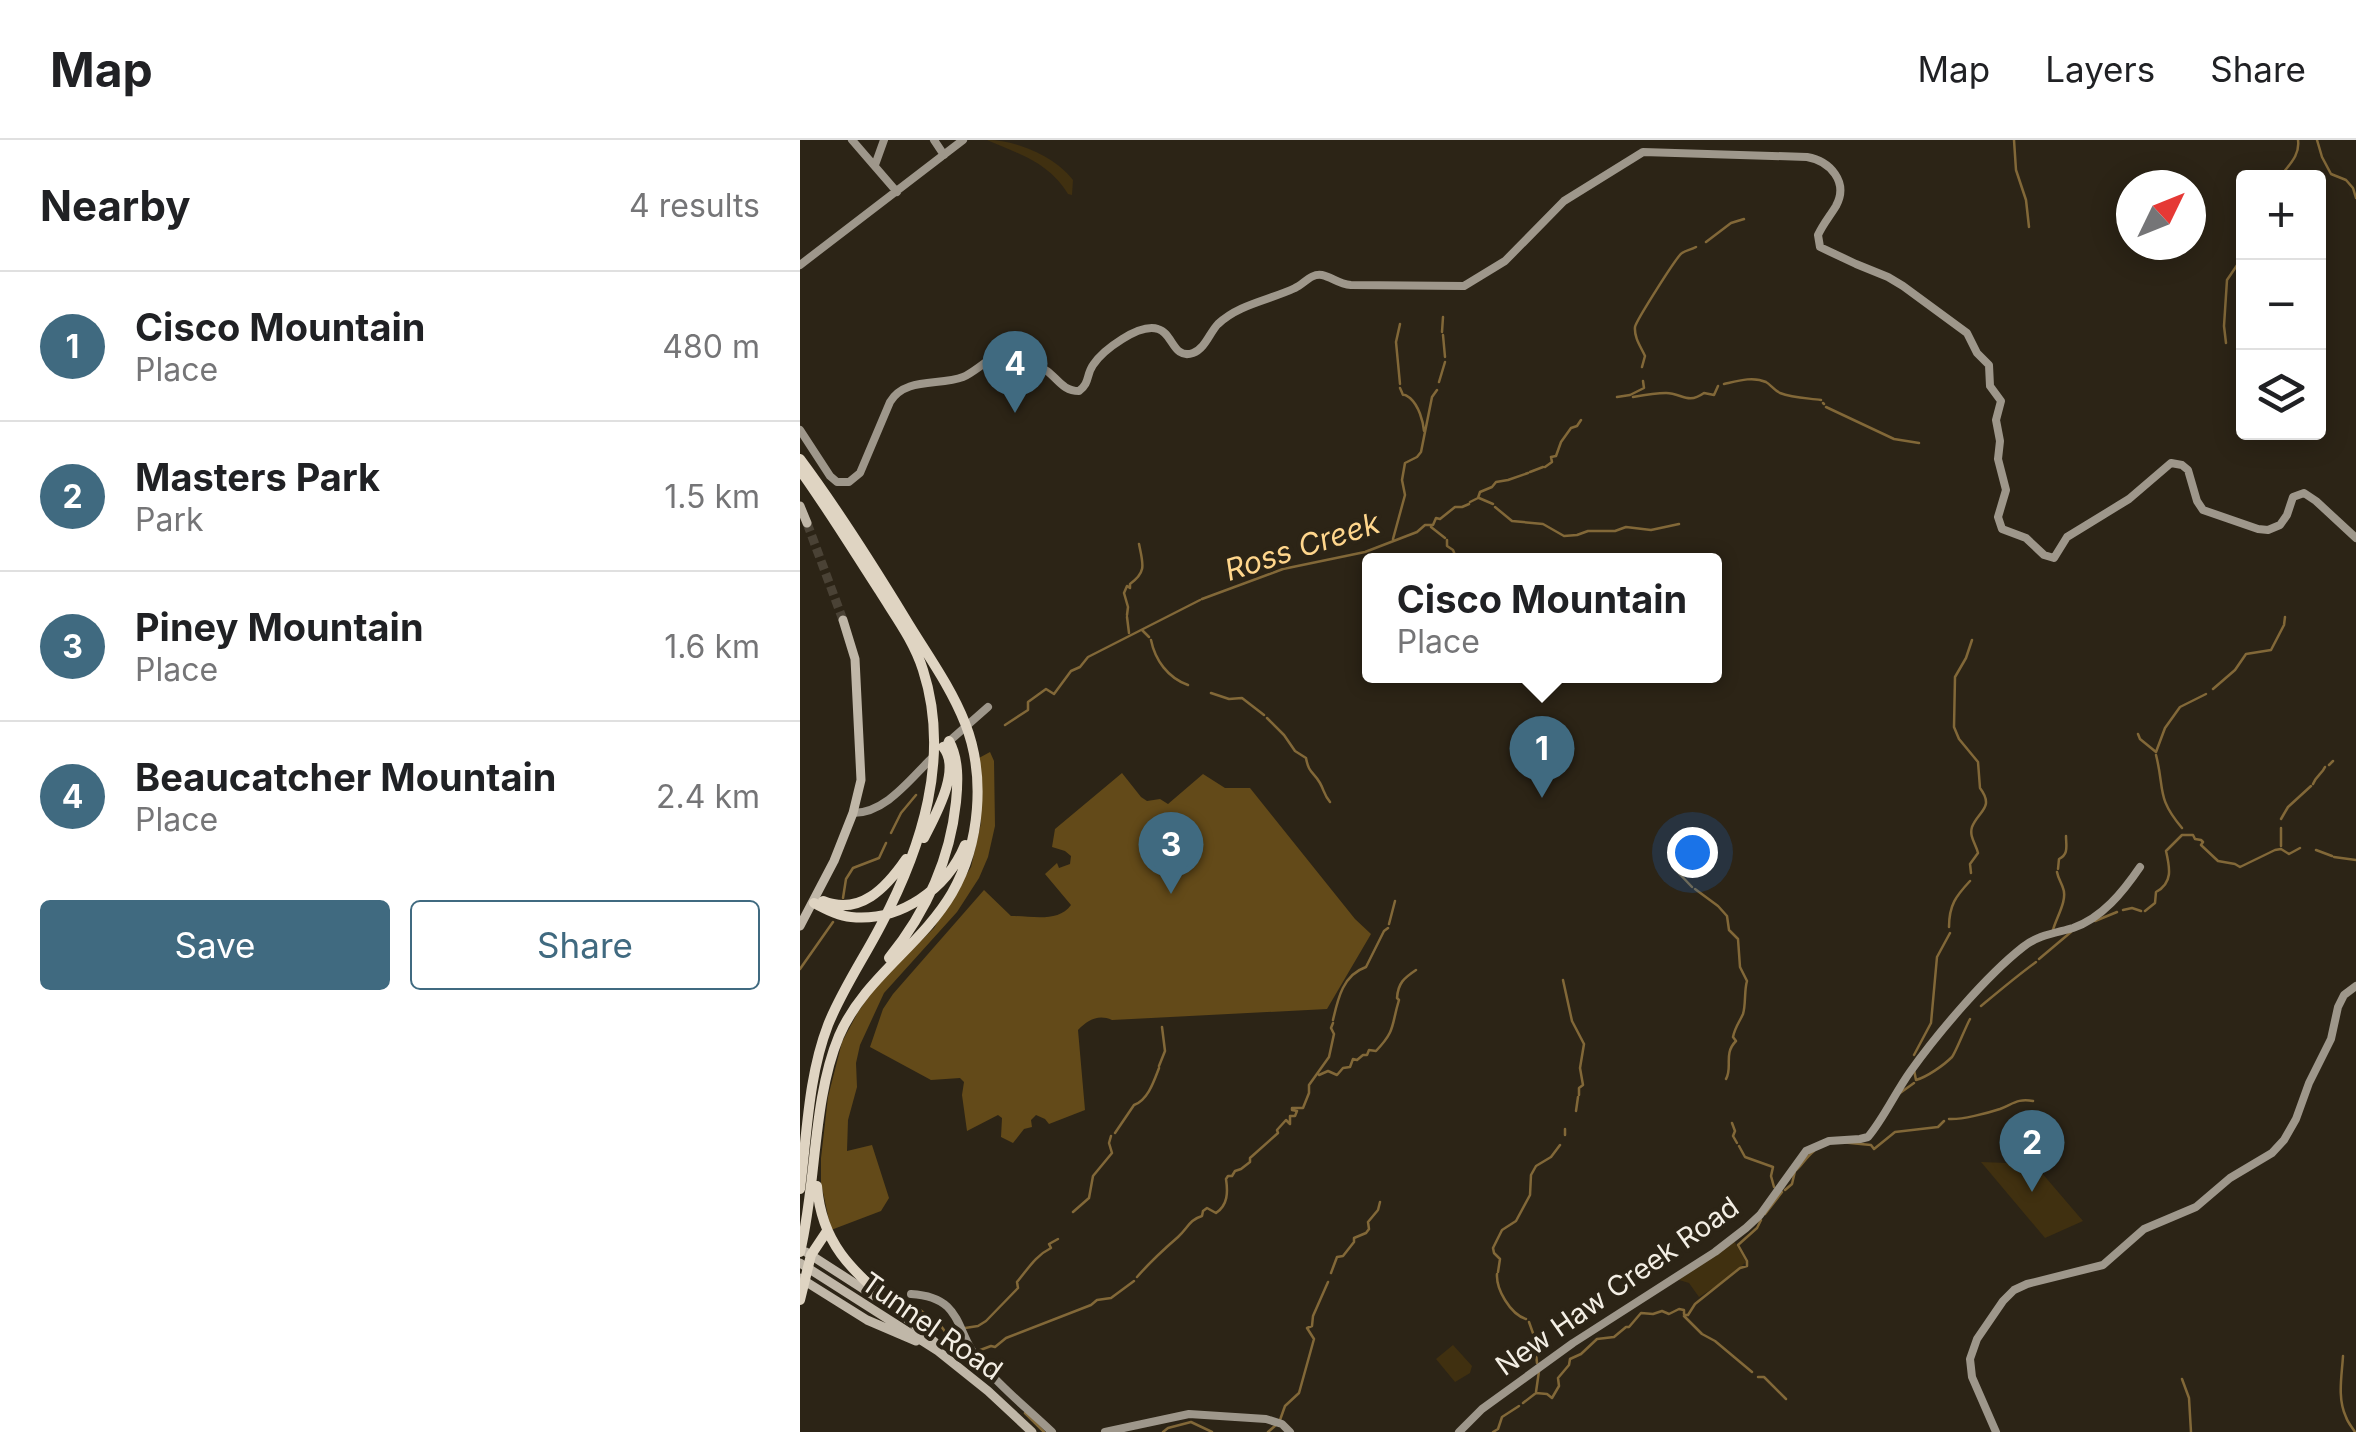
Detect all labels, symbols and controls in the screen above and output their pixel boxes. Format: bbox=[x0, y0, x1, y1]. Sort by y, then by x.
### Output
text: Map bbox=[50, 40, 153, 99]
text: Map bbox=[1918, 48, 1990, 90]
text: Layers bbox=[2045, 48, 2155, 90]
text: Share bbox=[2210, 48, 2306, 90]
north arrow bbox=[2116, 170, 2206, 260]
map controls bbox=[2236, 170, 2326, 440]
button: + bbox=[2236, 170, 2326, 260]
text: Nearby bbox=[40, 180, 191, 231]
text: 4 results bbox=[629, 186, 760, 225]
button: − bbox=[2236, 260, 2326, 350]
text: Cisco Mountain bbox=[135, 304, 426, 350]
text: 1 bbox=[66, 327, 79, 366]
text: 480 m bbox=[662, 327, 760, 366]
pin: 4 bbox=[982, 330, 1048, 413]
text: Place bbox=[135, 350, 218, 389]
button: layers bbox=[2236, 350, 2326, 440]
text: Masters Park bbox=[135, 454, 380, 500]
text: 2 bbox=[62, 477, 83, 516]
text: 1.5 km bbox=[664, 477, 760, 516]
text: Park bbox=[135, 500, 204, 539]
water label: Ross Creek bbox=[1220, 504, 1384, 588]
popup bbox=[1362, 553, 1722, 683]
text: Cisco Mountain bbox=[1397, 576, 1687, 622]
text: Piney Mountain bbox=[135, 604, 424, 650]
text: Place bbox=[1397, 622, 1480, 661]
text: 3 bbox=[62, 627, 83, 666]
text: 1.6 km bbox=[664, 627, 760, 666]
text: Place bbox=[135, 650, 218, 689]
pin: 1 bbox=[1510, 716, 1574, 798]
text: Beaucatcher Mountain bbox=[135, 754, 556, 800]
text: 4 bbox=[62, 777, 83, 816]
text: 2.4 km bbox=[656, 777, 760, 816]
text: Place bbox=[135, 800, 218, 839]
pin: 3 bbox=[1138, 812, 1204, 894]
your location bbox=[1667, 827, 1718, 878]
button: Save bbox=[40, 900, 390, 990]
button: Share bbox=[410, 900, 760, 990]
pin: 2 bbox=[2000, 1110, 2064, 1192]
street label: New Haw Creek Road bbox=[1489, 1189, 1745, 1383]
street label: Tunnel Road bbox=[855, 1265, 1009, 1387]

